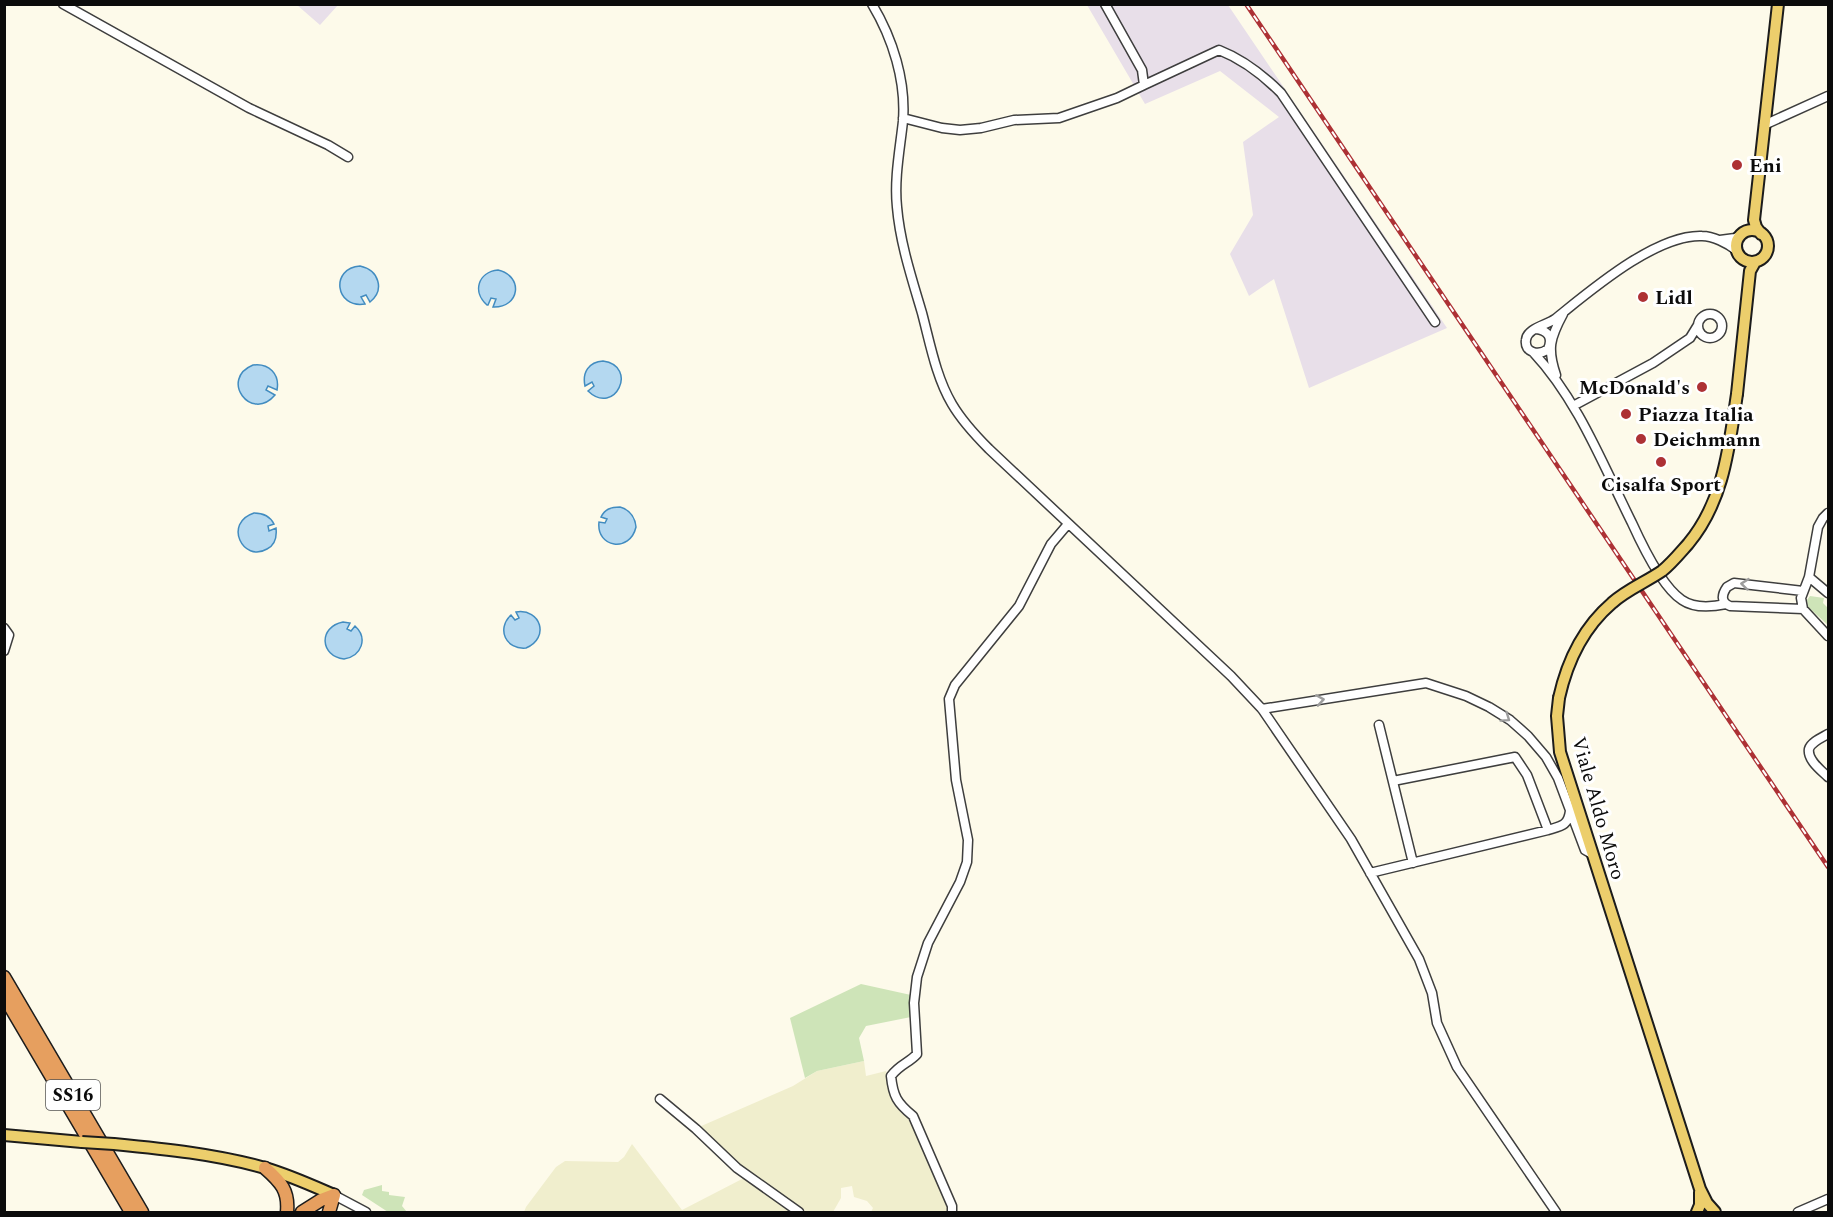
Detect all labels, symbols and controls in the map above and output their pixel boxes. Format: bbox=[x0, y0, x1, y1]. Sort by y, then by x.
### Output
place label: Eni bbox=[1749, 151, 1782, 181]
marker: Eni bbox=[1730, 158, 1744, 172]
place label: Lidl bbox=[1655, 283, 1693, 313]
marker: Lidl bbox=[1636, 290, 1650, 304]
place label: McDonald's bbox=[1579, 373, 1690, 403]
marker: McDonald's bbox=[1695, 380, 1709, 394]
place label: Piazza Italia bbox=[1638, 400, 1754, 430]
marker: Piazza Italia bbox=[1619, 407, 1633, 421]
place label: Deichmann bbox=[1653, 425, 1761, 455]
marker: Deichmann bbox=[1634, 432, 1648, 446]
marker: Cisalfa Sport bbox=[1654, 455, 1668, 469]
place label: Cisalfa Sport bbox=[1601, 470, 1721, 500]
one-way arrow bbox=[1741, 579, 1750, 591]
one-way arrow bbox=[1315, 694, 1325, 706]
one-way arrow bbox=[1499, 711, 1510, 722]
street label: Viale Aldo Moro bbox=[1563, 733, 1633, 883]
road number: SS16 bbox=[46, 1080, 100, 1110]

